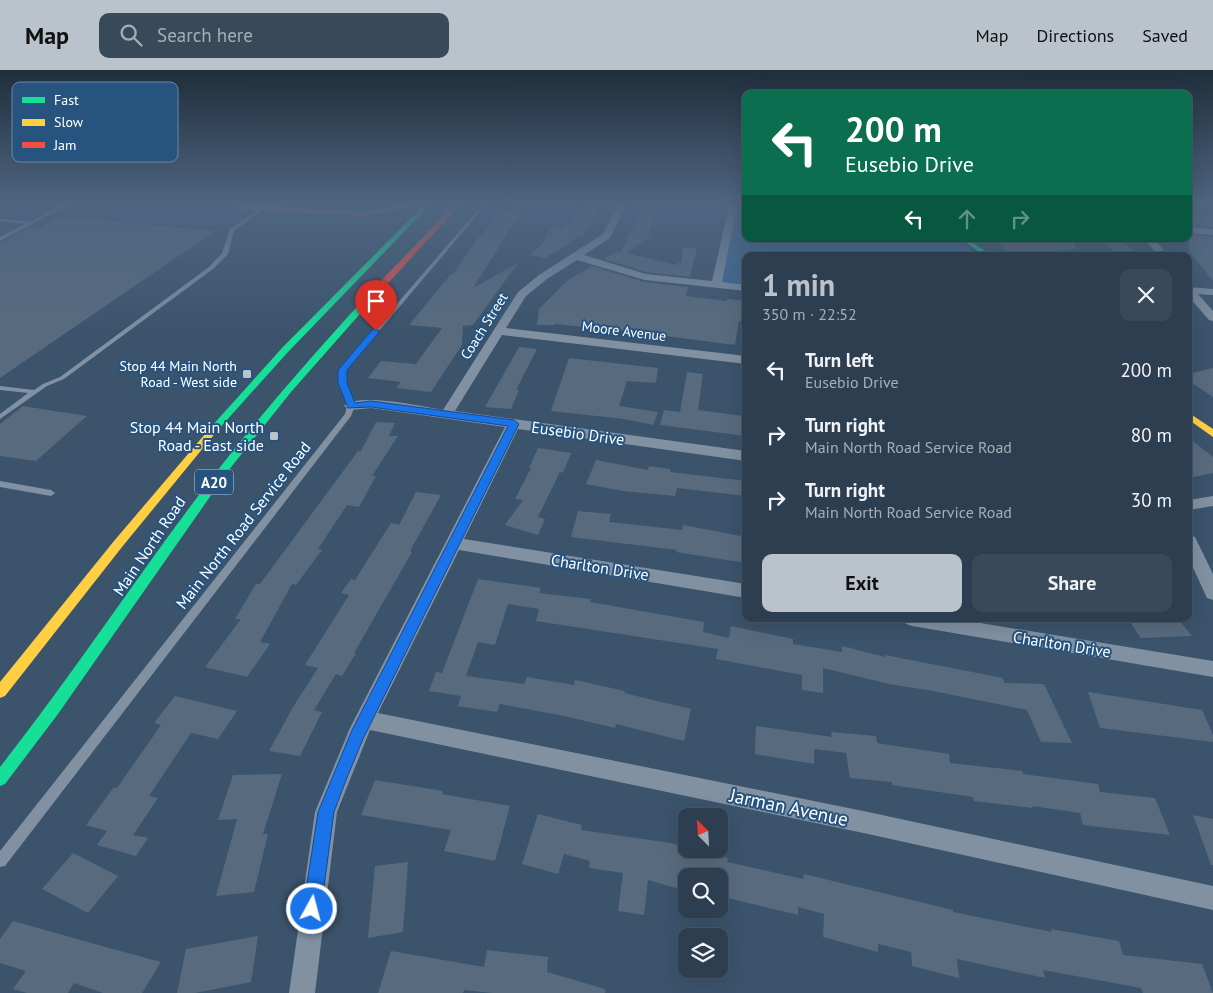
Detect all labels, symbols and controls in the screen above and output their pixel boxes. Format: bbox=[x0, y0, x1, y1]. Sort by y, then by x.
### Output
search box bbox=[99, 13, 449, 58]
text: Map bbox=[25, 20, 69, 51]
icon: search bbox=[117, 21, 145, 49]
text: Search here bbox=[157, 23, 253, 47]
text: Map bbox=[976, 24, 1008, 47]
text: Directions bbox=[1036, 24, 1114, 47]
text: Saved bbox=[1142, 24, 1188, 47]
legend bbox=[12, 82, 178, 162]
text: Fast bbox=[54, 91, 79, 109]
text: 200 m bbox=[845, 106, 942, 152]
icon: left bbox=[762, 110, 827, 175]
text: Slow bbox=[54, 113, 84, 131]
text: Jam bbox=[53, 136, 76, 154]
text: Eusebio Drive bbox=[845, 150, 974, 178]
icon: left bbox=[900, 205, 928, 233]
icon: ahead bbox=[953, 205, 981, 233]
icon: right bbox=[1006, 205, 1034, 233]
text: 1 min bbox=[762, 265, 835, 304]
button: close bbox=[1120, 269, 1172, 321]
pin bbox=[355, 280, 397, 331]
icon: arrive bbox=[362, 287, 390, 315]
street label: Coach Street bbox=[456, 289, 512, 363]
text: 350 m · 22:52 bbox=[762, 304, 857, 324]
street label: Moore Avenue bbox=[581, 317, 667, 345]
text: Turn left bbox=[805, 348, 874, 372]
icon: left bbox=[762, 356, 790, 384]
place label: Stop 44 Main North Road - West side bbox=[119, 357, 237, 391]
text: 200 m bbox=[1120, 358, 1172, 382]
marker: Stop 44 Main North Road - West side bbox=[241, 368, 253, 380]
text: Eusebio Drive bbox=[805, 372, 899, 392]
text: Turn right bbox=[805, 413, 885, 437]
place label: Stop 44 Main North Road - East side bbox=[130, 417, 264, 455]
street label: Eusebio Drive bbox=[530, 417, 626, 449]
icon: right bbox=[762, 421, 790, 449]
text: 80 m bbox=[1131, 423, 1172, 447]
marker: Stop 44 Main North Road - East side bbox=[268, 430, 280, 442]
street label: Main North Road Service Road bbox=[171, 437, 315, 613]
text: Main North Road Service Road bbox=[805, 437, 1012, 457]
road number: A20 bbox=[195, 470, 233, 494]
text: Turn right bbox=[805, 478, 885, 502]
icon: right bbox=[762, 486, 790, 514]
text: 30 m bbox=[1131, 488, 1172, 512]
street label: Main North Road bbox=[108, 493, 190, 599]
text: Main North Road Service Road bbox=[805, 502, 1012, 522]
street label: Charlton Drive bbox=[550, 549, 650, 585]
button: Exit bbox=[762, 554, 962, 612]
button: Share bbox=[972, 554, 1172, 612]
street label: Charlton Drive bbox=[1012, 626, 1112, 662]
street label: Jarman Avenue bbox=[727, 783, 850, 831]
north arrow bbox=[678, 808, 728, 858]
map controls bbox=[678, 808, 728, 978]
button: search bbox=[678, 868, 728, 918]
position arrow bbox=[285, 882, 337, 934]
button: layers bbox=[678, 928, 728, 978]

